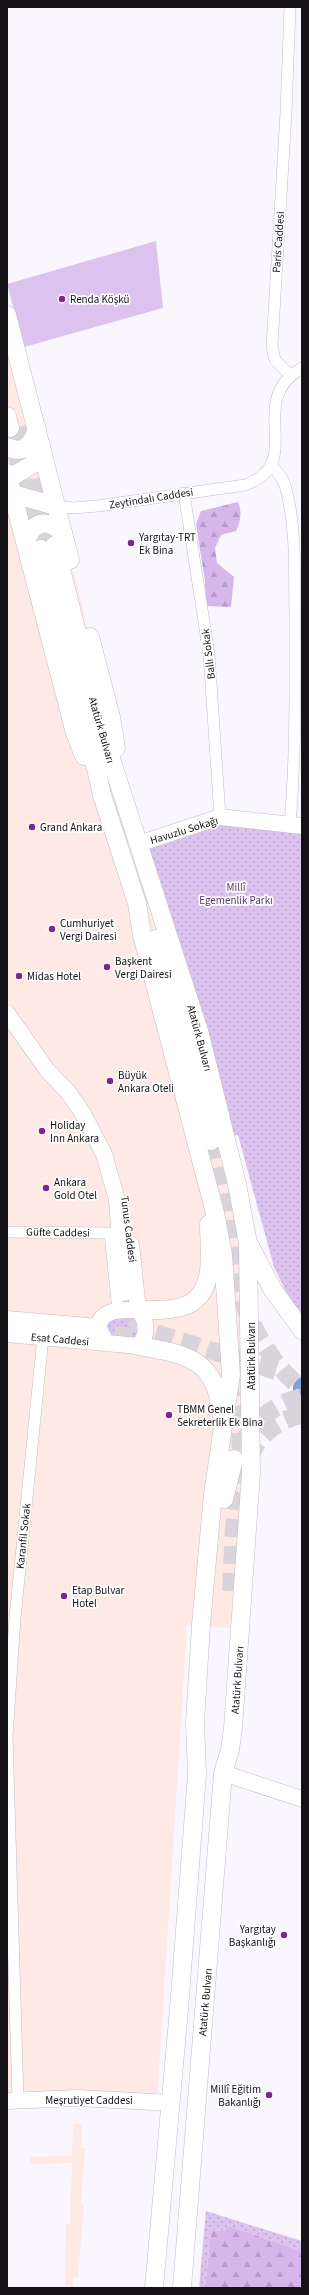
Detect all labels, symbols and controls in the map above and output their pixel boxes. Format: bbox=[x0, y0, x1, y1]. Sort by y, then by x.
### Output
street label: Paris Caddesi bbox=[269, 211, 288, 273]
place label: Renda Köşkü bbox=[70, 292, 130, 307]
marker: Renda Köşkü bbox=[57, 294, 67, 304]
street label: Zeytindalı Caddesi bbox=[108, 484, 194, 513]
place label: Yargıtay-TRT Ek Bina bbox=[138, 530, 196, 558]
marker: Yargıtay-TRT Ek Bina bbox=[126, 538, 136, 548]
street label: Ballı Sokak bbox=[198, 627, 219, 680]
street label: Atatürk Bulvarı bbox=[85, 695, 118, 765]
street label: Havuzlu Sokağı bbox=[148, 813, 220, 848]
place label: Grand Ankara bbox=[40, 820, 102, 835]
marker: Grand Ankara bbox=[27, 822, 37, 832]
park label: Millî Egemenlik Parkı bbox=[199, 880, 273, 908]
place label: Cumhuriyet Vergi Dairesi bbox=[60, 916, 117, 944]
marker: Cumhuriyet Vergi Dairesi bbox=[47, 924, 57, 934]
place label: Başkent Vergi Dairesi bbox=[115, 954, 172, 982]
marker: Başkent Vergi Dairesi bbox=[102, 962, 112, 972]
place label: Midas Hotel bbox=[27, 969, 81, 984]
marker: Midas Hotel bbox=[14, 971, 24, 981]
street label: Atatürk Bulvarı bbox=[183, 1003, 216, 1073]
place label: Büyük Ankara Oteli bbox=[118, 1068, 174, 1096]
marker: Büyük Ankara Oteli bbox=[105, 1076, 115, 1086]
place label: Holiday Inn Ankara bbox=[50, 1118, 99, 1146]
marker: Holiday Inn Ankara bbox=[37, 1126, 47, 1136]
place label: Ankara Gold Otel bbox=[54, 1175, 97, 1203]
marker: Ankara Gold Otel bbox=[41, 1183, 51, 1193]
street label: Tunus Caddesi bbox=[117, 1195, 140, 1263]
street label: Güfte Caddesi bbox=[26, 1224, 90, 1241]
street label: Atatürk Bulvarı bbox=[244, 1322, 259, 1390]
street label: Esat Caddesi bbox=[30, 1329, 90, 1350]
place label: TBMM Genel Sekreterlik Ek Bina bbox=[177, 1402, 263, 1430]
marker: TBMM Genel Sekreterlik Ek Bina bbox=[164, 1410, 174, 1420]
street label: Karanfil Sokak bbox=[13, 1502, 34, 1570]
place label: Etap Bulvar Hotel bbox=[72, 1583, 125, 1611]
marker: Etap Bulvar Hotel bbox=[59, 1591, 69, 1601]
street label: Atatürk Bulvarı bbox=[228, 1646, 247, 1715]
place label: Yargıtay Başkanlığı bbox=[229, 1922, 276, 1950]
marker: Yargıtay Başkanlığı bbox=[279, 1930, 289, 1940]
street label: Atatürk Bulvarı bbox=[195, 1967, 216, 2037]
place label: Millî Eğitim Bakanlığı bbox=[210, 2082, 261, 2110]
marker: Millî Eğitim Bakanlığı bbox=[264, 2090, 274, 2100]
street label: Meşrutiyet Caddesi bbox=[45, 2093, 133, 2108]

